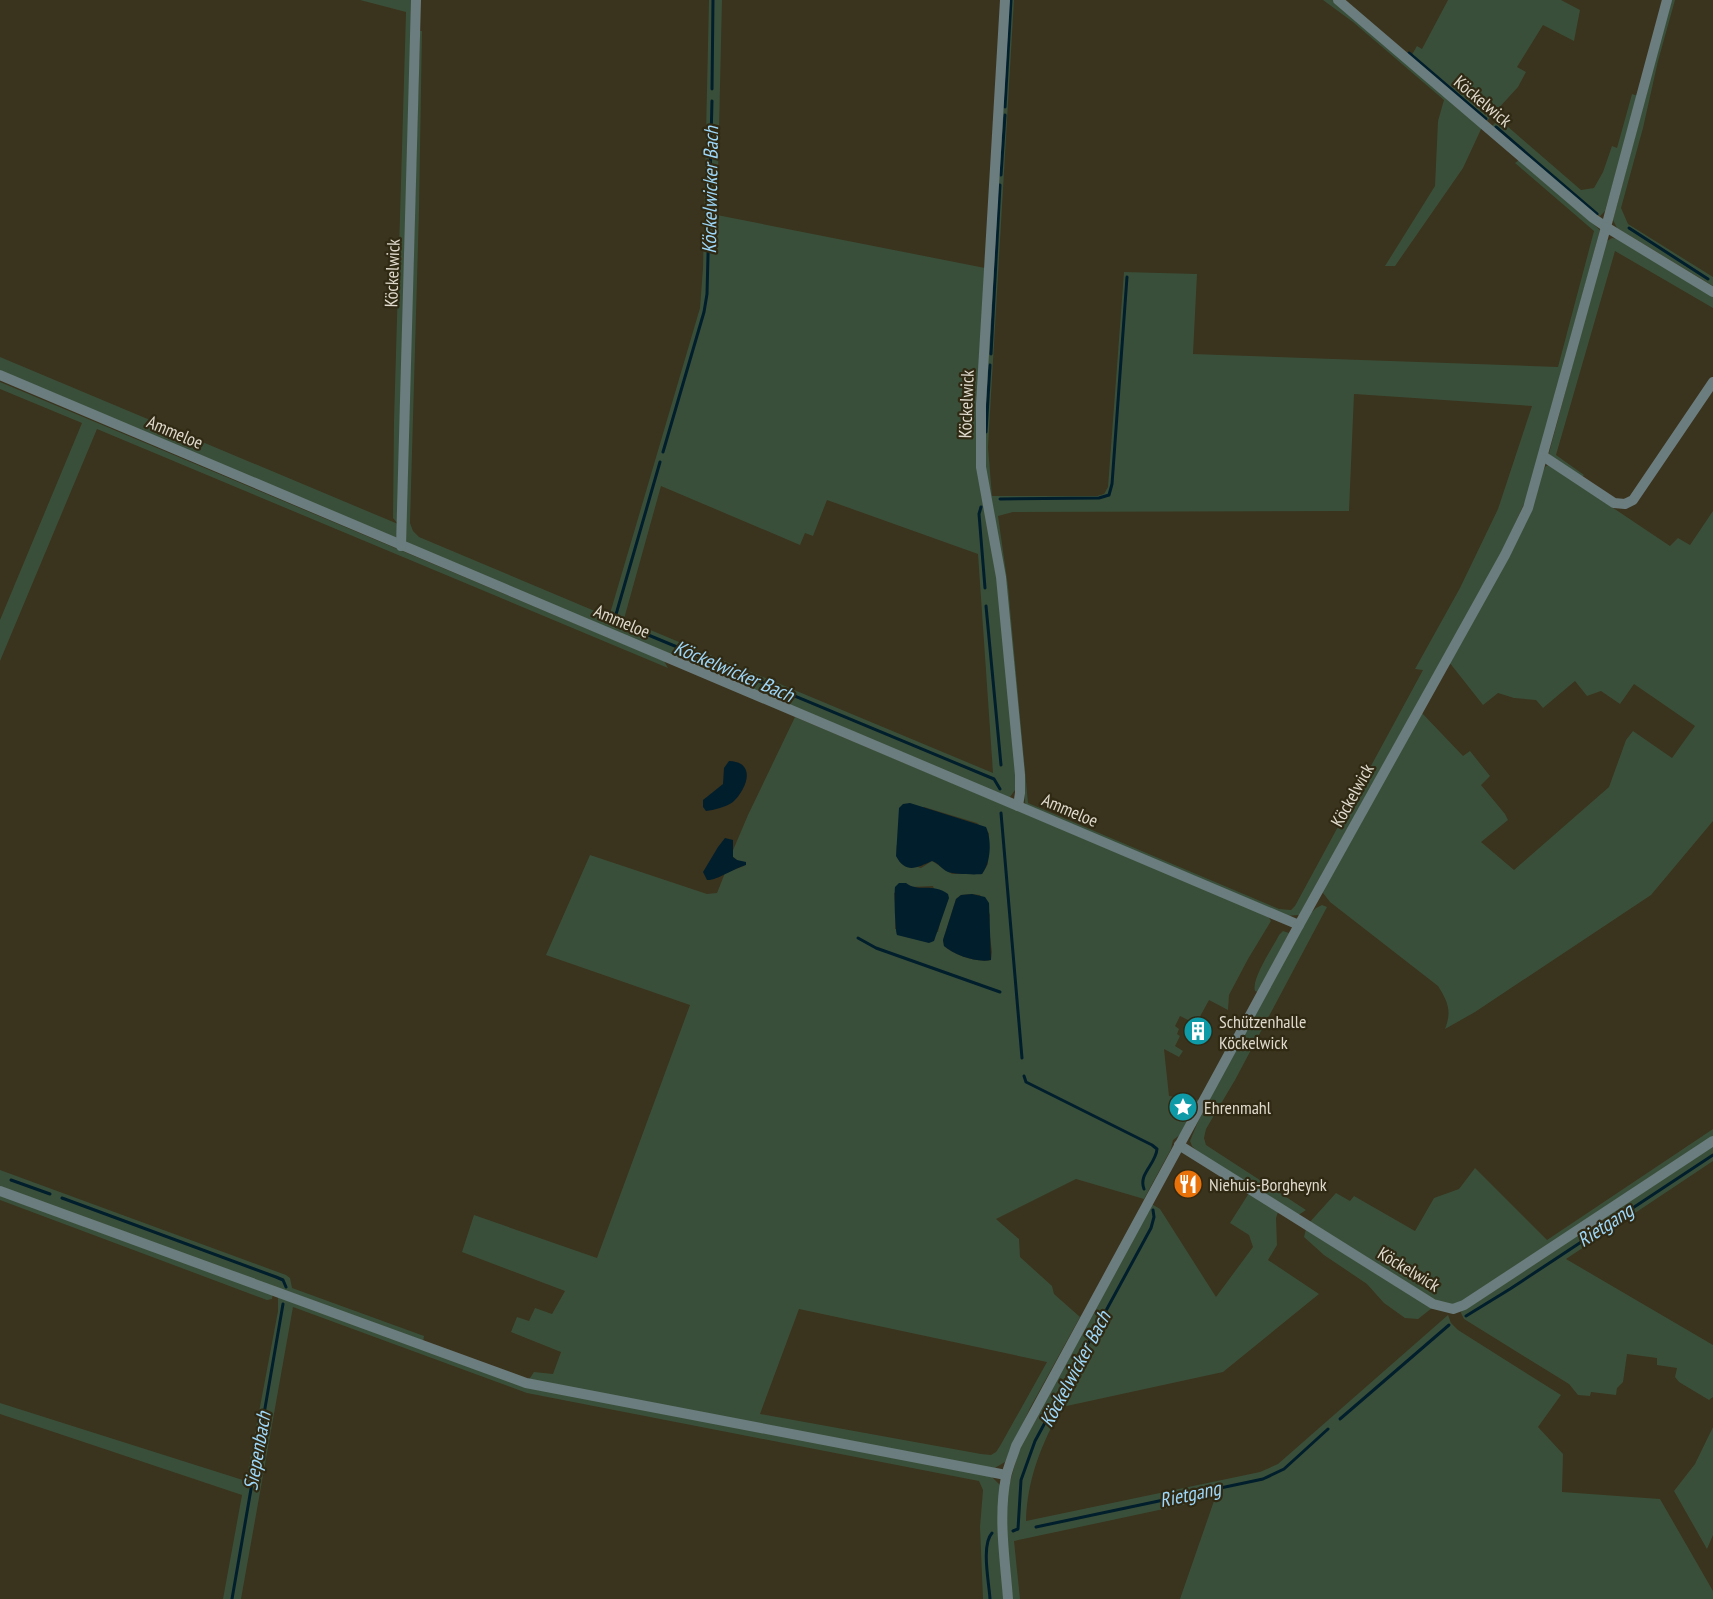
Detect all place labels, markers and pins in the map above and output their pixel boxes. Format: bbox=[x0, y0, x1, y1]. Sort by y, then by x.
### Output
place label: Schützenhalle Köckelwick bbox=[1219, 1010, 1306, 1054]
building icon: Schützenhalle Köckelwick bbox=[1182, 1015, 1214, 1047]
place icon: Ehrenmahl bbox=[1167, 1091, 1199, 1123]
place label: Ehrenmahl bbox=[1204, 1096, 1272, 1119]
restaurant icon: Niehuis-Borgheynk bbox=[1172, 1168, 1204, 1200]
place label: Niehuis-Borgheynk bbox=[1209, 1173, 1327, 1196]

